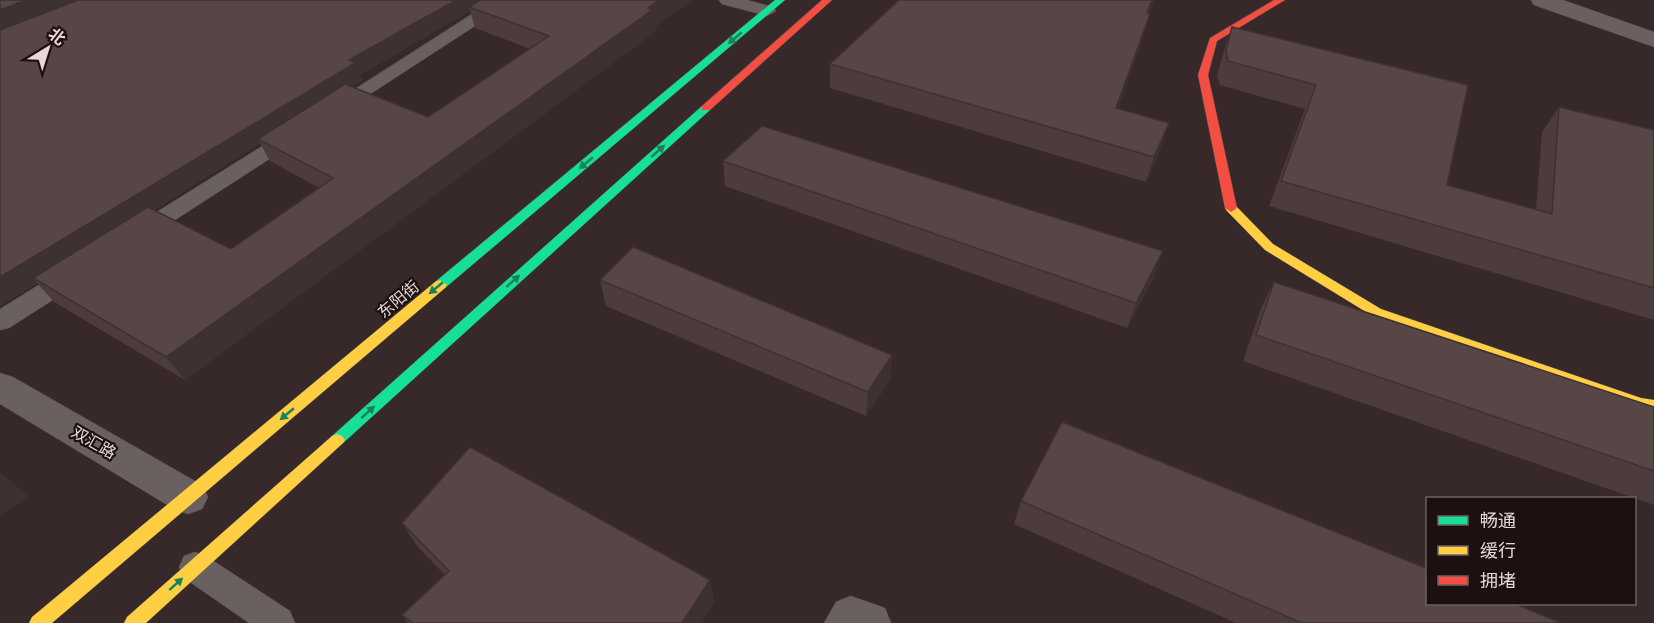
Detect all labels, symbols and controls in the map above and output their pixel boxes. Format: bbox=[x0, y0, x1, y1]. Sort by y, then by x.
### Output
north arrow bbox=[18, 18, 78, 78]
text: 北 bbox=[45, 23, 70, 49]
one-way arrow bbox=[727, 31, 743, 44]
one-way arrow bbox=[651, 144, 666, 158]
one-way arrow bbox=[579, 156, 594, 169]
one-way arrow bbox=[506, 274, 521, 288]
street label: 东阳街 bbox=[373, 276, 423, 322]
one-way arrow bbox=[428, 282, 444, 295]
one-way arrow bbox=[360, 406, 375, 419]
one-way arrow bbox=[280, 407, 295, 420]
street label: 双汇路 bbox=[68, 421, 120, 463]
legend bbox=[1426, 497, 1636, 605]
text: 畅通 bbox=[1480, 510, 1516, 531]
text: 缓行 bbox=[1480, 540, 1516, 561]
text: 拥堵 bbox=[1480, 570, 1516, 591]
one-way arrow bbox=[168, 578, 183, 591]

